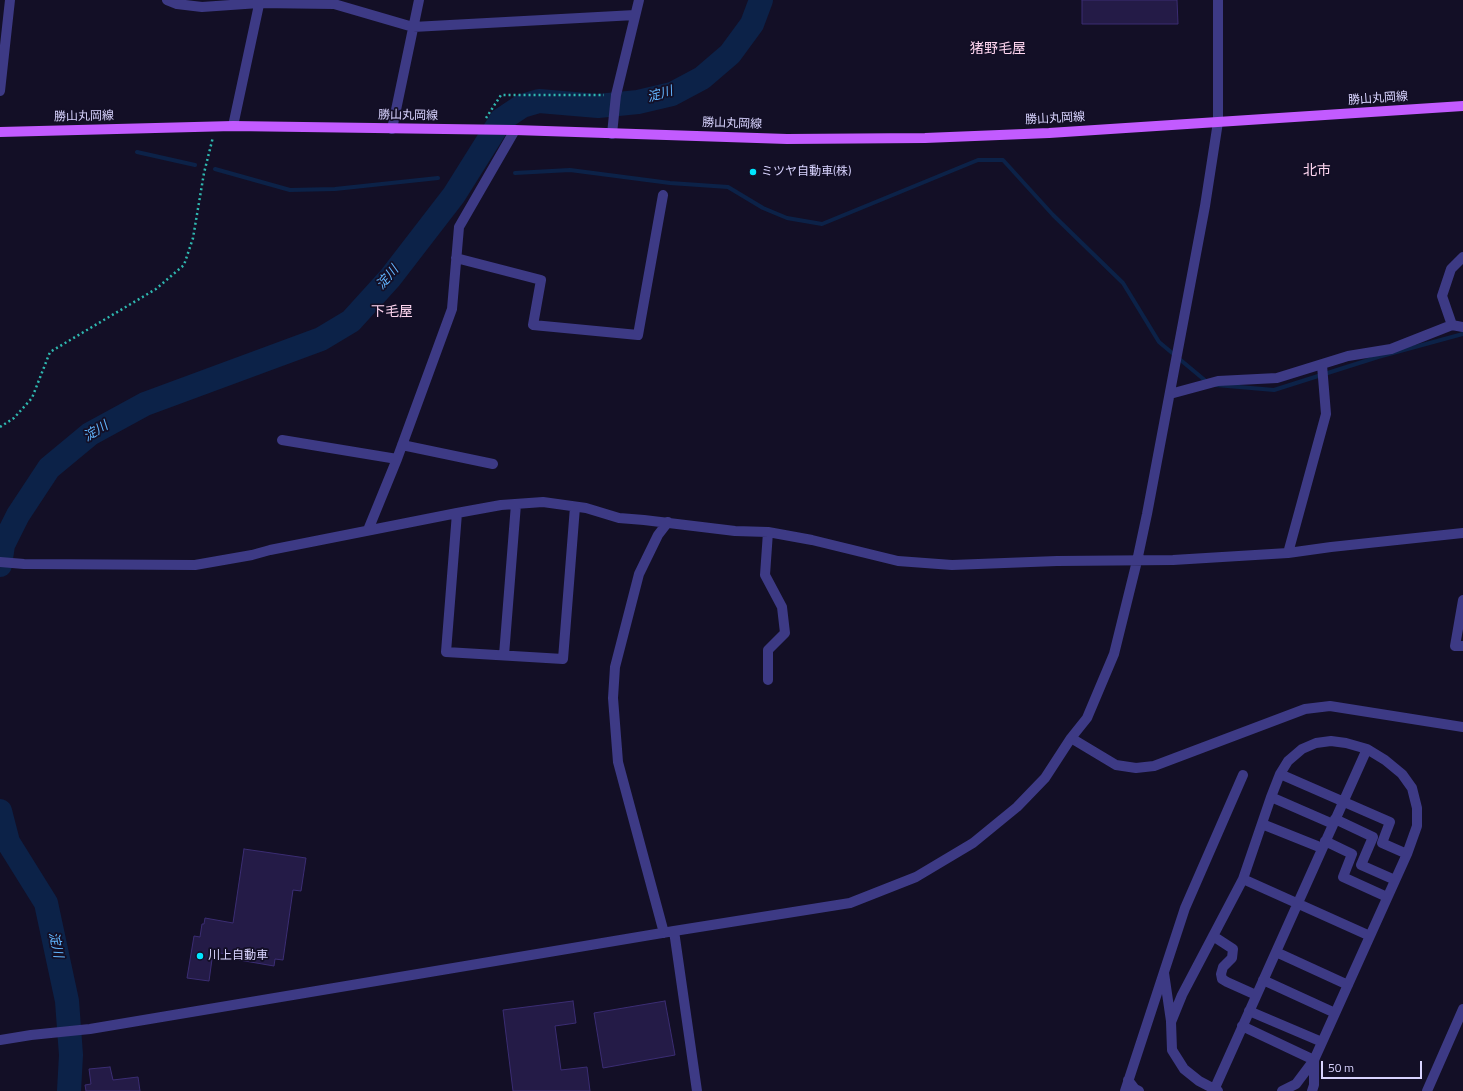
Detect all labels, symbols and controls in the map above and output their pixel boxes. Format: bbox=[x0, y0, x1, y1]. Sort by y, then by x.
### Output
district label: 猪野毛屋 bbox=[970, 42, 1026, 58]
water label: 淀川 bbox=[645, 84, 675, 106]
street label: 勝山丸岡線 bbox=[1348, 90, 1408, 108]
street label: 勝山丸岡線 bbox=[378, 108, 438, 124]
street label: 勝山丸岡線 bbox=[54, 109, 114, 125]
street label: 勝山丸岡線 bbox=[1025, 110, 1085, 128]
street label: 勝山丸岡線 bbox=[702, 116, 762, 132]
district label: 北市 bbox=[1303, 164, 1331, 180]
place label: ミツヤ自動車(株) bbox=[761, 165, 851, 179]
marker: ミツヤ自動車(株) bbox=[748, 167, 758, 177]
water label: 淀川 bbox=[374, 263, 402, 293]
district label: 下毛屋 bbox=[371, 305, 413, 321]
water label: 淀川 bbox=[81, 418, 111, 446]
water label: 淀川 bbox=[45, 931, 65, 959]
place label: 川上自動車 bbox=[208, 949, 268, 963]
marker: 川上自動車 bbox=[195, 951, 205, 961]
scale bar bbox=[1323, 1053, 1424, 1079]
text: 50 m bbox=[1328, 1058, 1354, 1077]

